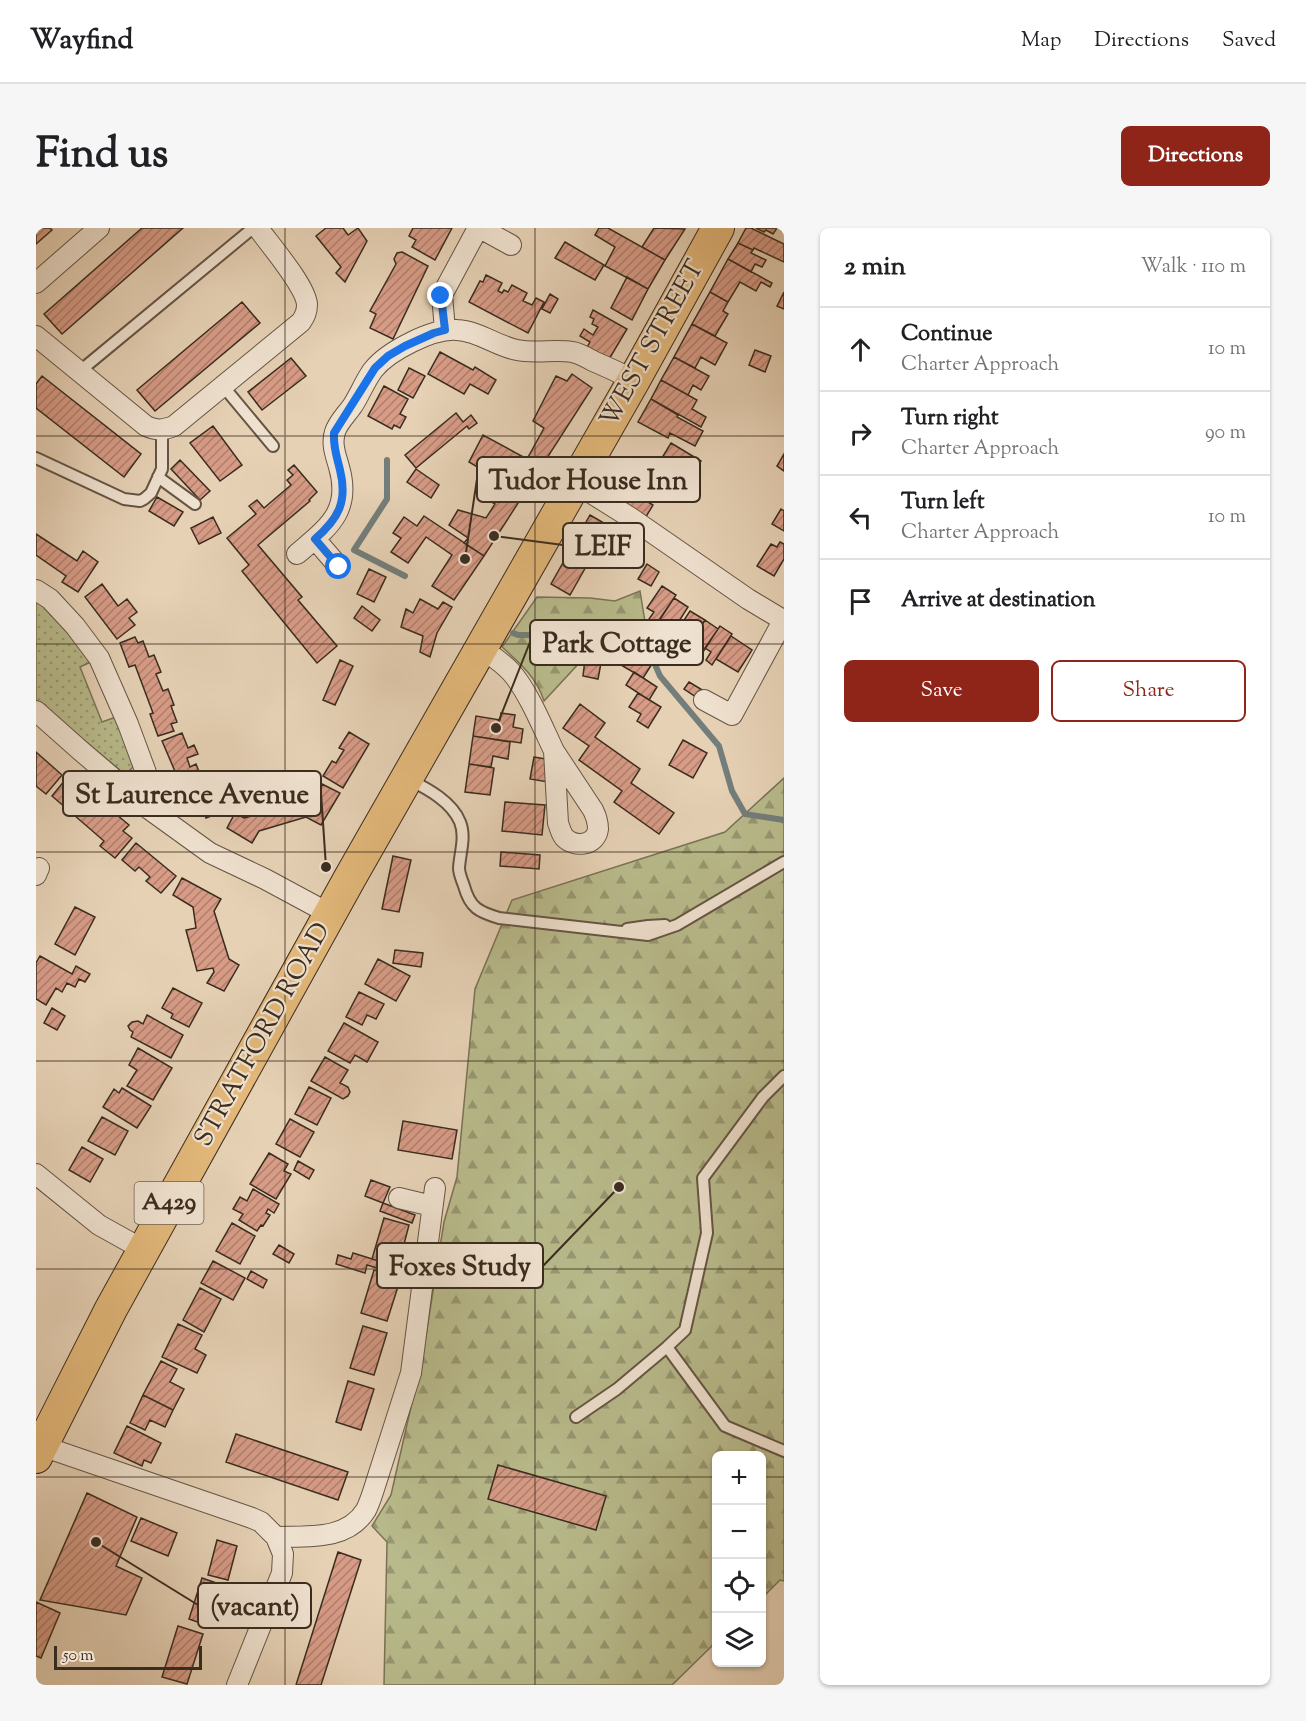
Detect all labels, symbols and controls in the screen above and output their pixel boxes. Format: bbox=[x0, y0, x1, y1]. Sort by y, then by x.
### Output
text: Wayfind bbox=[30, 21, 133, 61]
text: Map bbox=[1021, 26, 1061, 56]
text: Directions bbox=[1094, 26, 1189, 56]
text: Saved bbox=[1222, 26, 1276, 56]
text: Find us bbox=[36, 126, 168, 186]
button: Directions bbox=[1121, 126, 1270, 186]
text: 2 min bbox=[844, 249, 906, 286]
text: Walk · 110 m bbox=[1141, 253, 1246, 282]
street label: WEST STREET bbox=[592, 254, 714, 434]
route end bbox=[427, 282, 453, 308]
text: Continue bbox=[901, 319, 992, 351]
icon: ahead bbox=[844, 333, 877, 366]
text: 10 m bbox=[1208, 335, 1246, 364]
text: Charter Approach bbox=[901, 351, 1059, 380]
text: Turn right bbox=[901, 403, 998, 435]
icon: right bbox=[844, 417, 877, 450]
text: 90 m bbox=[1205, 419, 1246, 448]
text: Charter Approach bbox=[901, 435, 1059, 464]
callout: Tudor House Inn bbox=[477, 457, 700, 502]
text: Tudor House Inn bbox=[488, 463, 688, 502]
text: Turn left bbox=[901, 487, 984, 519]
icon: left bbox=[844, 501, 877, 534]
text: 10 m bbox=[1208, 503, 1246, 532]
text: Charter Approach bbox=[901, 519, 1059, 548]
callout: LEIF bbox=[563, 523, 644, 568]
text: LEIF bbox=[575, 529, 631, 568]
route start bbox=[325, 553, 351, 579]
icon: arrive bbox=[844, 585, 877, 618]
text: Arrive at destination bbox=[901, 585, 1096, 617]
callout: Park Cottage bbox=[530, 620, 703, 665]
text: Park Cottage bbox=[542, 626, 692, 665]
button: Save bbox=[844, 660, 1039, 722]
button: Share bbox=[1051, 660, 1246, 722]
callout: St Laurence Avenue bbox=[63, 771, 321, 816]
text: St Laurence Avenue bbox=[75, 777, 309, 816]
street label: STRATFORD ROAD bbox=[186, 916, 340, 1154]
road number: A429 bbox=[134, 1182, 204, 1224]
callout: Foxes Study bbox=[377, 1243, 543, 1288]
text: Foxes Study bbox=[389, 1249, 531, 1288]
map controls bbox=[712, 1451, 766, 1667]
button: + bbox=[712, 1451, 766, 1505]
button: − bbox=[712, 1505, 766, 1559]
button: locate bbox=[712, 1559, 766, 1613]
callout: (vacant) bbox=[198, 1583, 311, 1628]
text: (vacant) bbox=[210, 1589, 300, 1628]
button: layers bbox=[712, 1613, 766, 1667]
scale bar bbox=[54, 1643, 202, 1670]
text: 50 m bbox=[63, 1645, 94, 1668]

